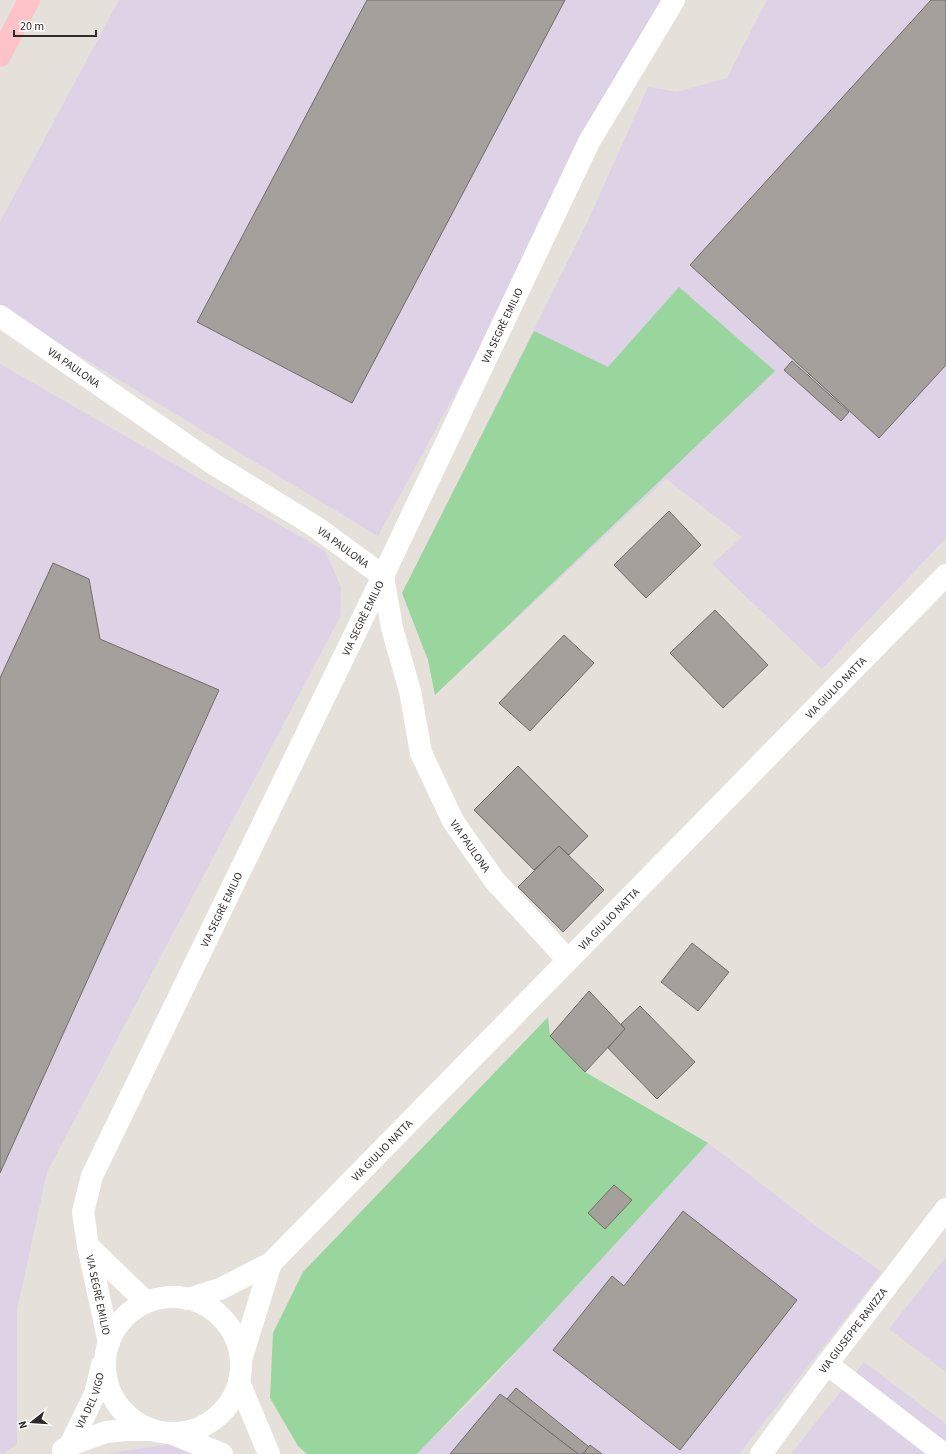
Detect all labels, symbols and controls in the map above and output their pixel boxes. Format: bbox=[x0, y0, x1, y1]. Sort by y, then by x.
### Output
scale bar bbox=[14, 12, 96, 38]
text: 20 m bbox=[20, 18, 44, 35]
street label: VIA SEGRÈ EMILIO bbox=[478, 285, 526, 366]
street label: VIA PAULONA bbox=[45, 344, 103, 391]
street label: VIA PAULONA bbox=[314, 523, 372, 571]
street label: VIA SEGRÈ EMILIO bbox=[338, 578, 387, 658]
street label: VIA GIULIO NATTA bbox=[802, 653, 869, 722]
street label: VIA PAULONA bbox=[447, 817, 494, 875]
street label: VIA SEGRÈ EMILIO bbox=[197, 869, 246, 950]
street label: VIA GIULIO NATTA bbox=[575, 885, 643, 953]
street label: VIA GIULIO NATTA bbox=[348, 1116, 416, 1184]
street label: VIA SEGRÈ EMILIO bbox=[82, 1253, 114, 1337]
street label: VIA GIUSEPPE RAVIZZA bbox=[815, 1285, 890, 1376]
street label: VIA DEL VIGO bbox=[72, 1371, 107, 1431]
north arrow bbox=[12, 1402, 52, 1442]
text: N bbox=[15, 1419, 31, 1430]

